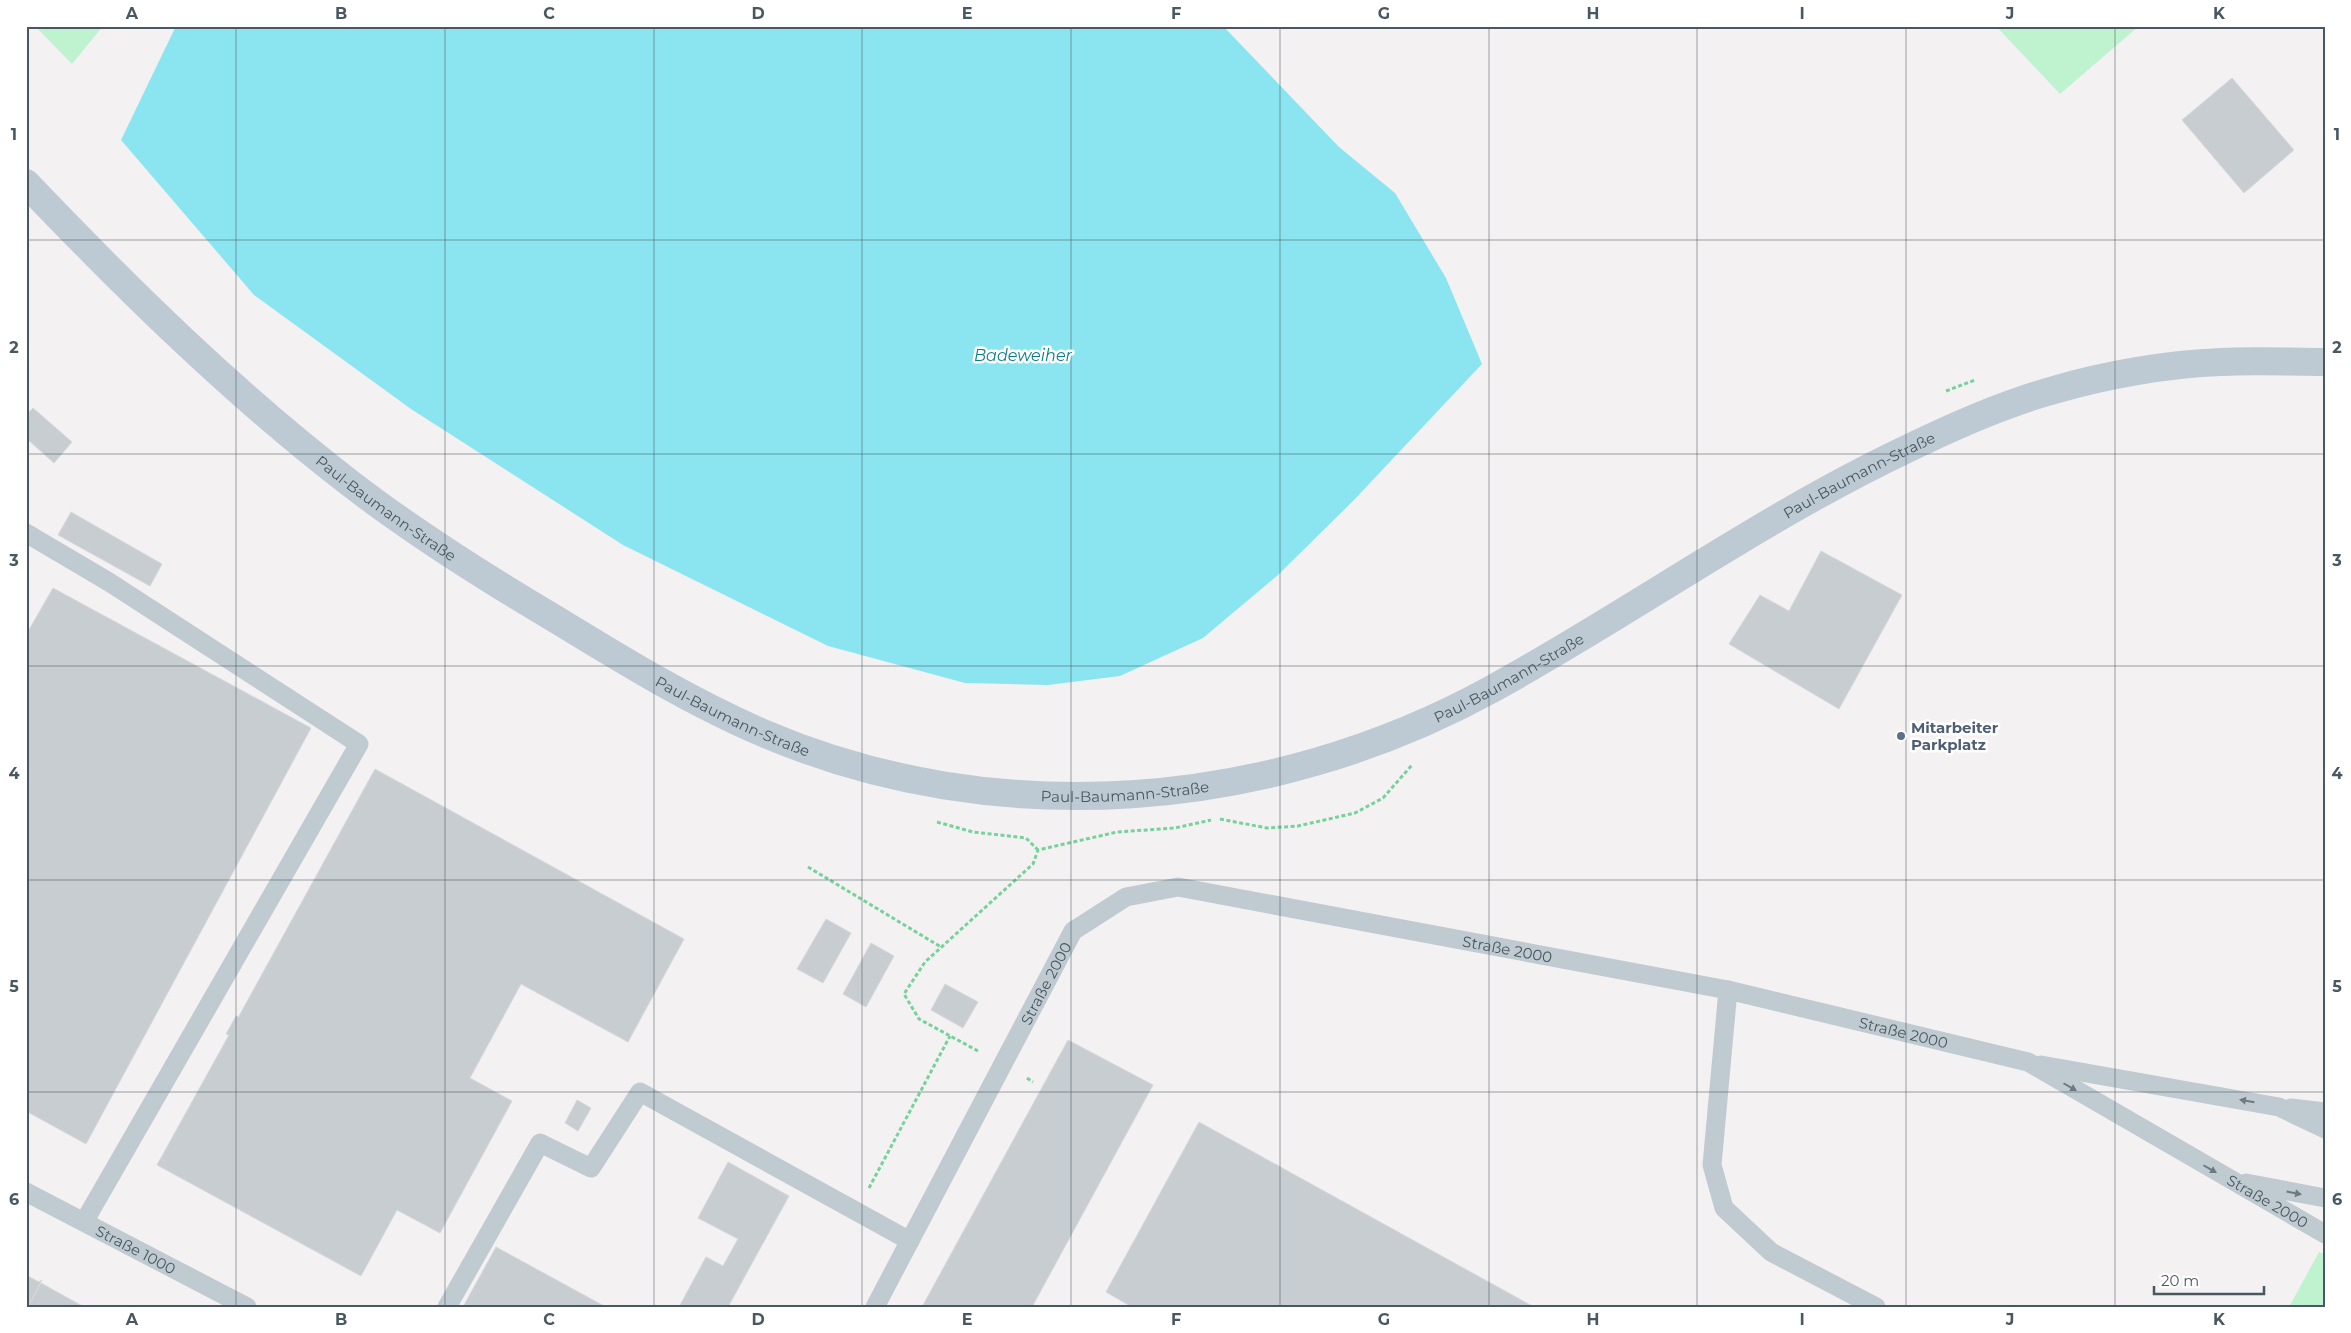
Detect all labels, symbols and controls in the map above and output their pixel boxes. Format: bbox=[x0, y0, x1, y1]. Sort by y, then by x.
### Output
text: A bbox=[125, 4, 139, 23]
text: B bbox=[335, 4, 347, 23]
text: C bbox=[543, 4, 555, 23]
text: D bbox=[751, 4, 765, 23]
text: E bbox=[962, 4, 972, 23]
text: F bbox=[1171, 4, 1181, 23]
text: G bbox=[1378, 4, 1390, 23]
text: H bbox=[1587, 4, 1599, 23]
text: I bbox=[1799, 4, 1805, 23]
text: J bbox=[2005, 4, 2014, 23]
text: K bbox=[2213, 4, 2226, 23]
text: 1 bbox=[11, 125, 17, 144]
text: 1 bbox=[2334, 125, 2340, 144]
text: 2 bbox=[9, 338, 19, 357]
text: 2 bbox=[2332, 338, 2342, 357]
water label: Badeweiher bbox=[974, 346, 1073, 365]
street label: Paul-Baumann-Straße bbox=[1779, 427, 1938, 522]
street label: Paul-Baumann-Straße bbox=[312, 451, 460, 565]
text: 3 bbox=[8, 551, 19, 570]
text: 3 bbox=[2331, 551, 2342, 570]
street label: Paul-Baumann-Straße bbox=[1430, 629, 1587, 727]
street label: Paul-Baumann-Straße bbox=[652, 671, 813, 760]
place label: Mitarbeiter Parkplatz bbox=[1911, 718, 1999, 754]
marker: Mitarbeiter Parkplatz bbox=[1895, 730, 1907, 742]
text: 4 bbox=[8, 764, 20, 783]
text: 4 bbox=[2331, 764, 2343, 783]
street label: Paul-Baumann-Straße bbox=[1040, 776, 1210, 806]
street label: Straße 2000 bbox=[1461, 931, 1554, 966]
street label: Straße 2000 bbox=[1016, 938, 1075, 1028]
text: 5 bbox=[9, 977, 19, 996]
text: 5 bbox=[2332, 977, 2342, 996]
street label: Straße 2000 bbox=[1857, 1012, 1950, 1052]
one-way arrow bbox=[2063, 1082, 2076, 1091]
one-way arrow bbox=[2238, 1096, 2254, 1104]
one-way arrow bbox=[2203, 1164, 2217, 1173]
street label: Straße 2000 bbox=[2224, 1170, 2312, 1232]
one-way arrow bbox=[2287, 1189, 2303, 1197]
text: 6 bbox=[9, 1190, 19, 1209]
text: 6 bbox=[2332, 1190, 2342, 1209]
street label: Straße 1000 bbox=[93, 1221, 179, 1278]
scale bar bbox=[2154, 1263, 2264, 1295]
text: 20 m bbox=[2161, 1271, 2199, 1290]
text: A bbox=[125, 1310, 139, 1329]
text: B bbox=[335, 1310, 347, 1329]
text: C bbox=[543, 1310, 555, 1329]
text: D bbox=[751, 1310, 765, 1329]
text: E bbox=[962, 1310, 972, 1329]
text: F bbox=[1171, 1310, 1181, 1329]
text: G bbox=[1378, 1310, 1390, 1329]
text: H bbox=[1587, 1310, 1599, 1329]
text: I bbox=[1799, 1310, 1805, 1329]
text: J bbox=[2005, 1310, 2014, 1329]
text: K bbox=[2213, 1310, 2226, 1329]

